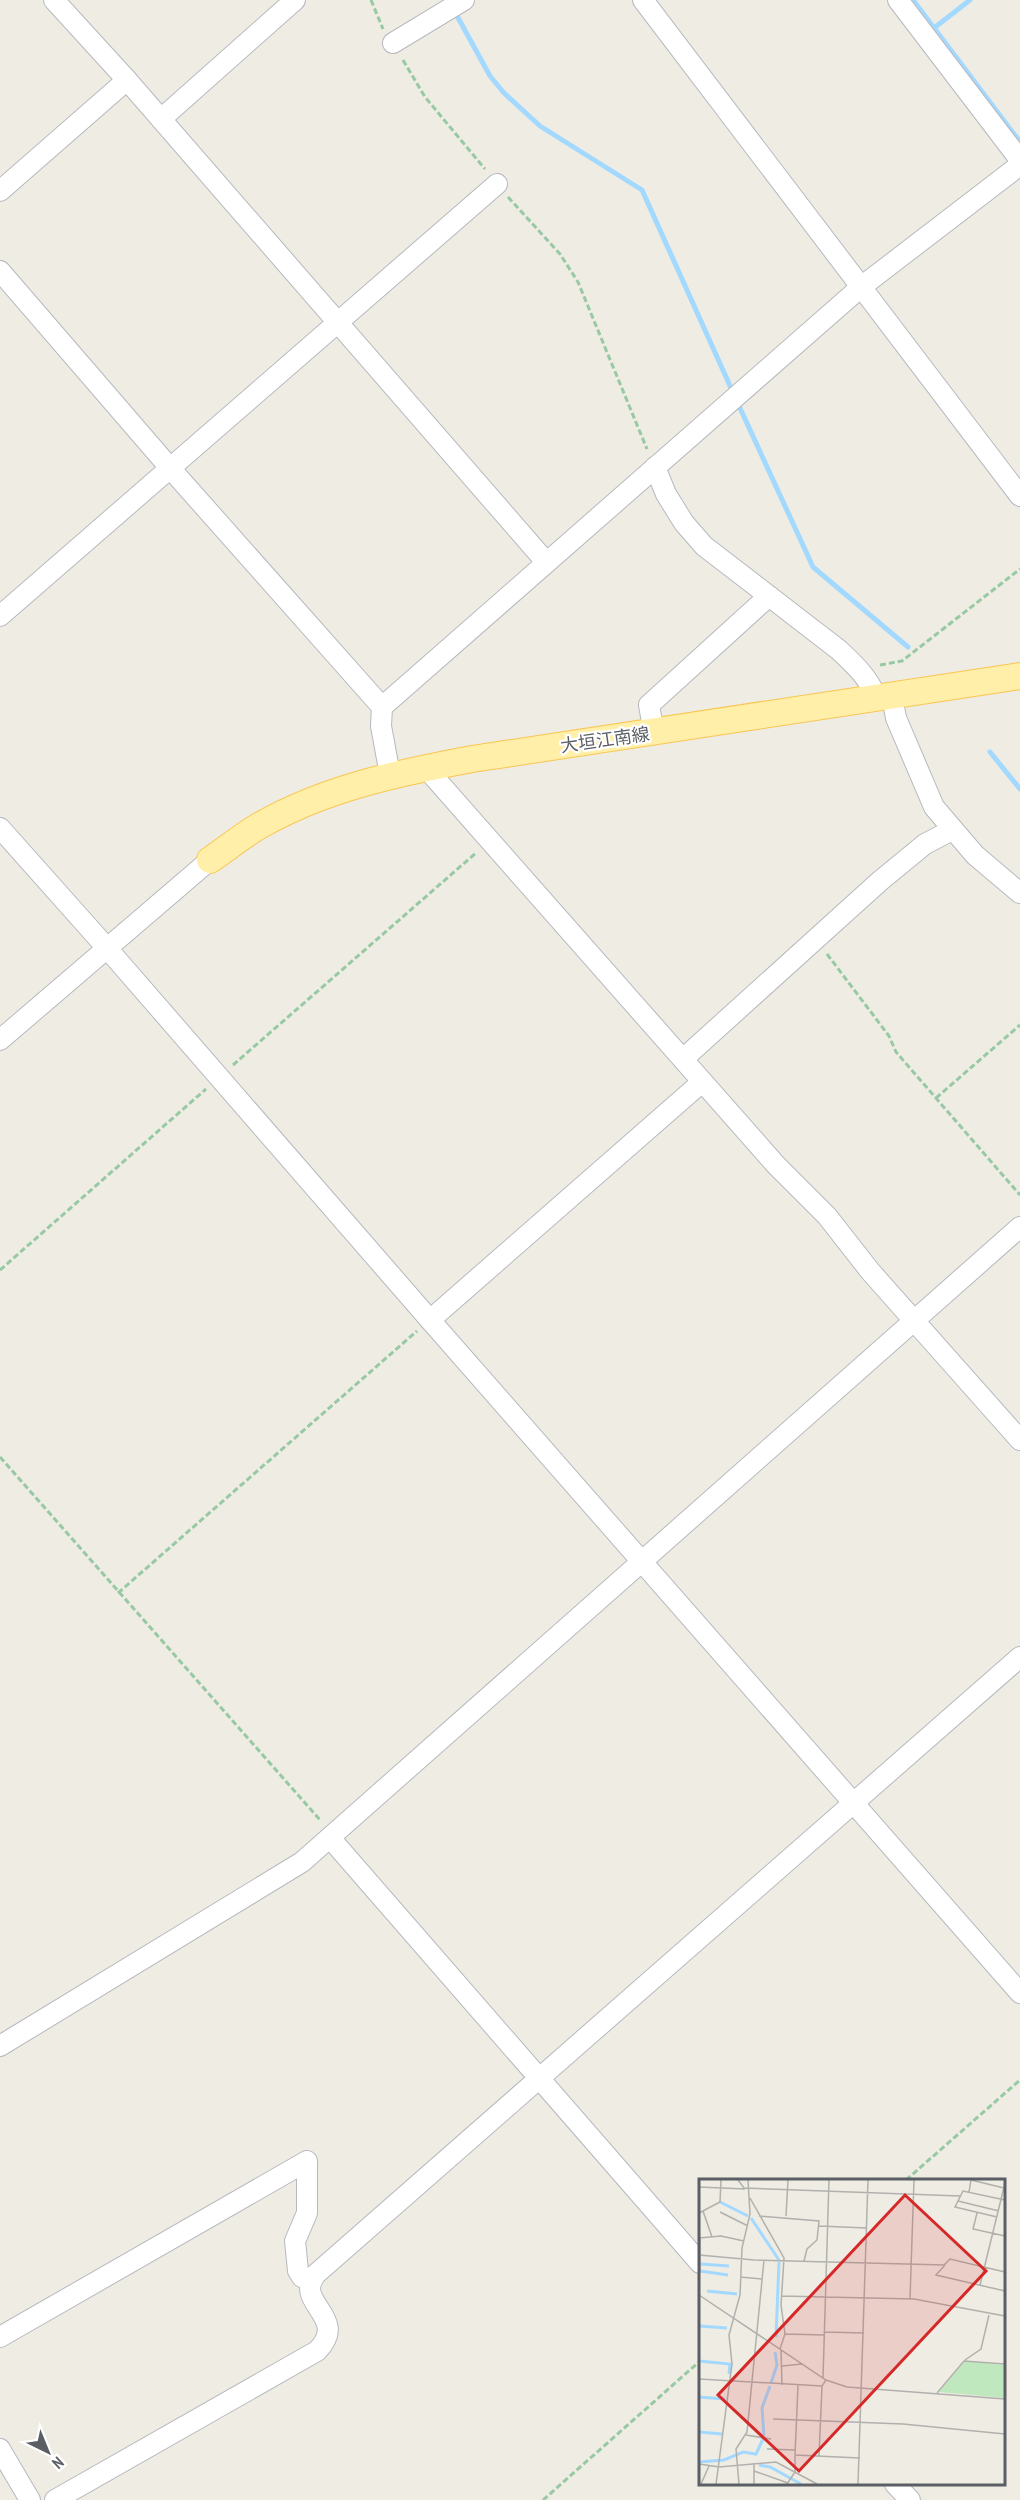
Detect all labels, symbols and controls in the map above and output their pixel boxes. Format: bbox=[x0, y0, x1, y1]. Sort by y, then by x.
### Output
street label: 大垣江南線 bbox=[559, 722, 651, 757]
inset map bbox=[699, 2179, 1005, 2485]
north arrow bbox=[18, 2422, 78, 2482]
text: N bbox=[48, 2453, 68, 2473]

